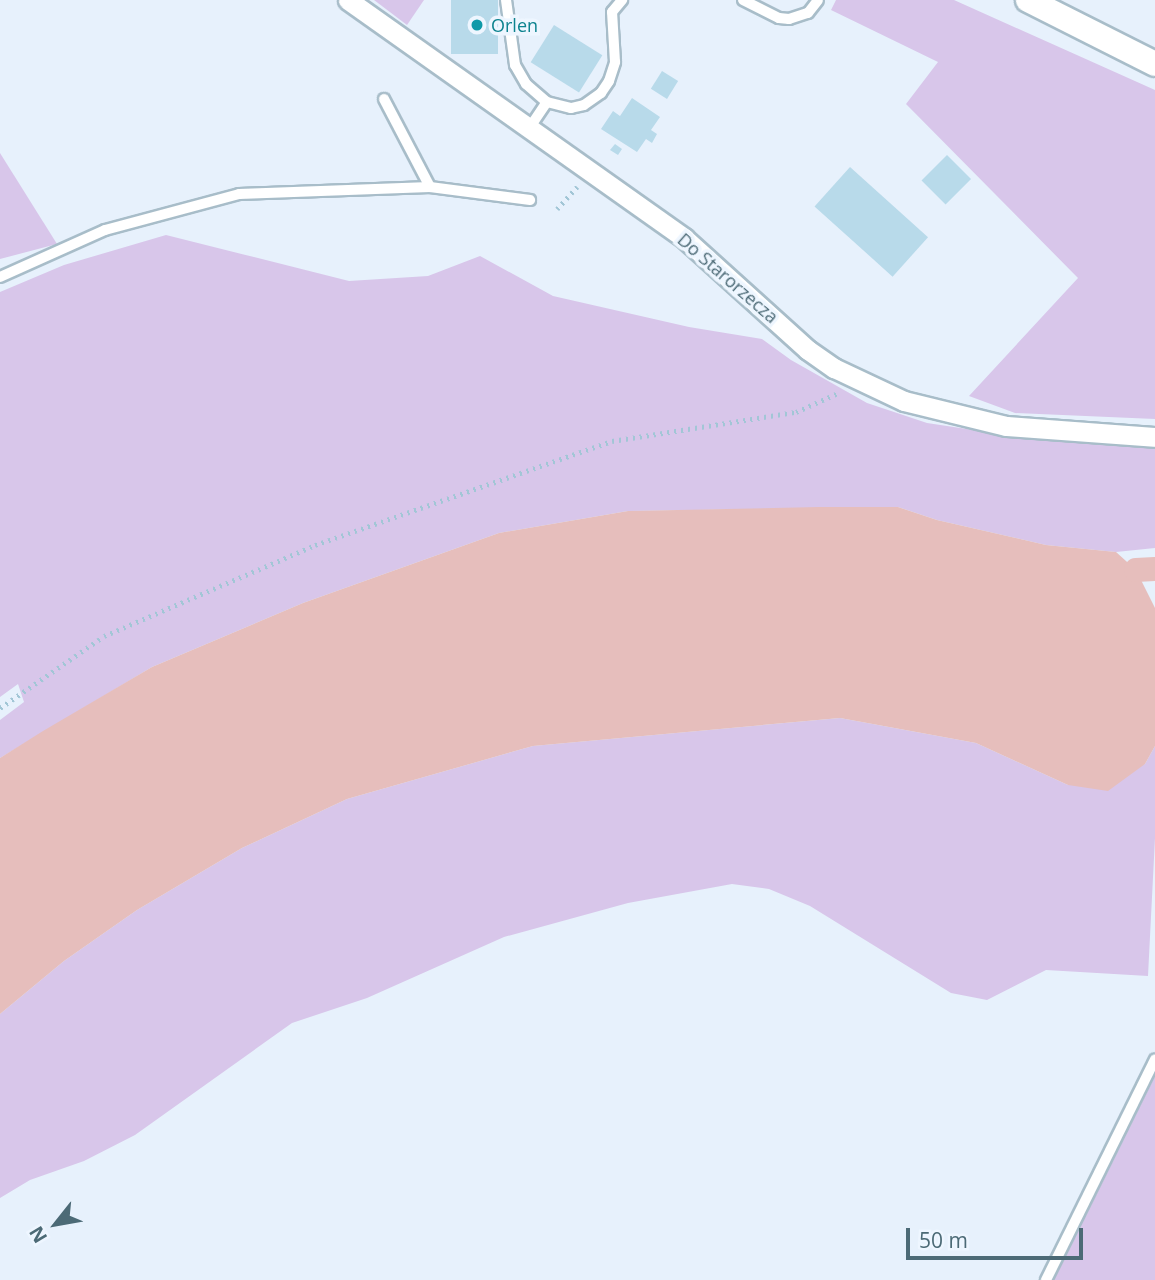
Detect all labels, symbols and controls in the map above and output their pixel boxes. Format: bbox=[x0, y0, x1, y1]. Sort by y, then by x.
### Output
place label: Orlen bbox=[491, 14, 538, 36]
marker: Orlen bbox=[469, 17, 485, 33]
street label: Do Starorzecza bbox=[673, 229, 783, 327]
north arrow bbox=[21, 1189, 91, 1259]
scale bar bbox=[910, 1214, 1087, 1258]
text: N bbox=[23, 1222, 53, 1248]
text: 50 m bbox=[919, 1226, 968, 1254]

